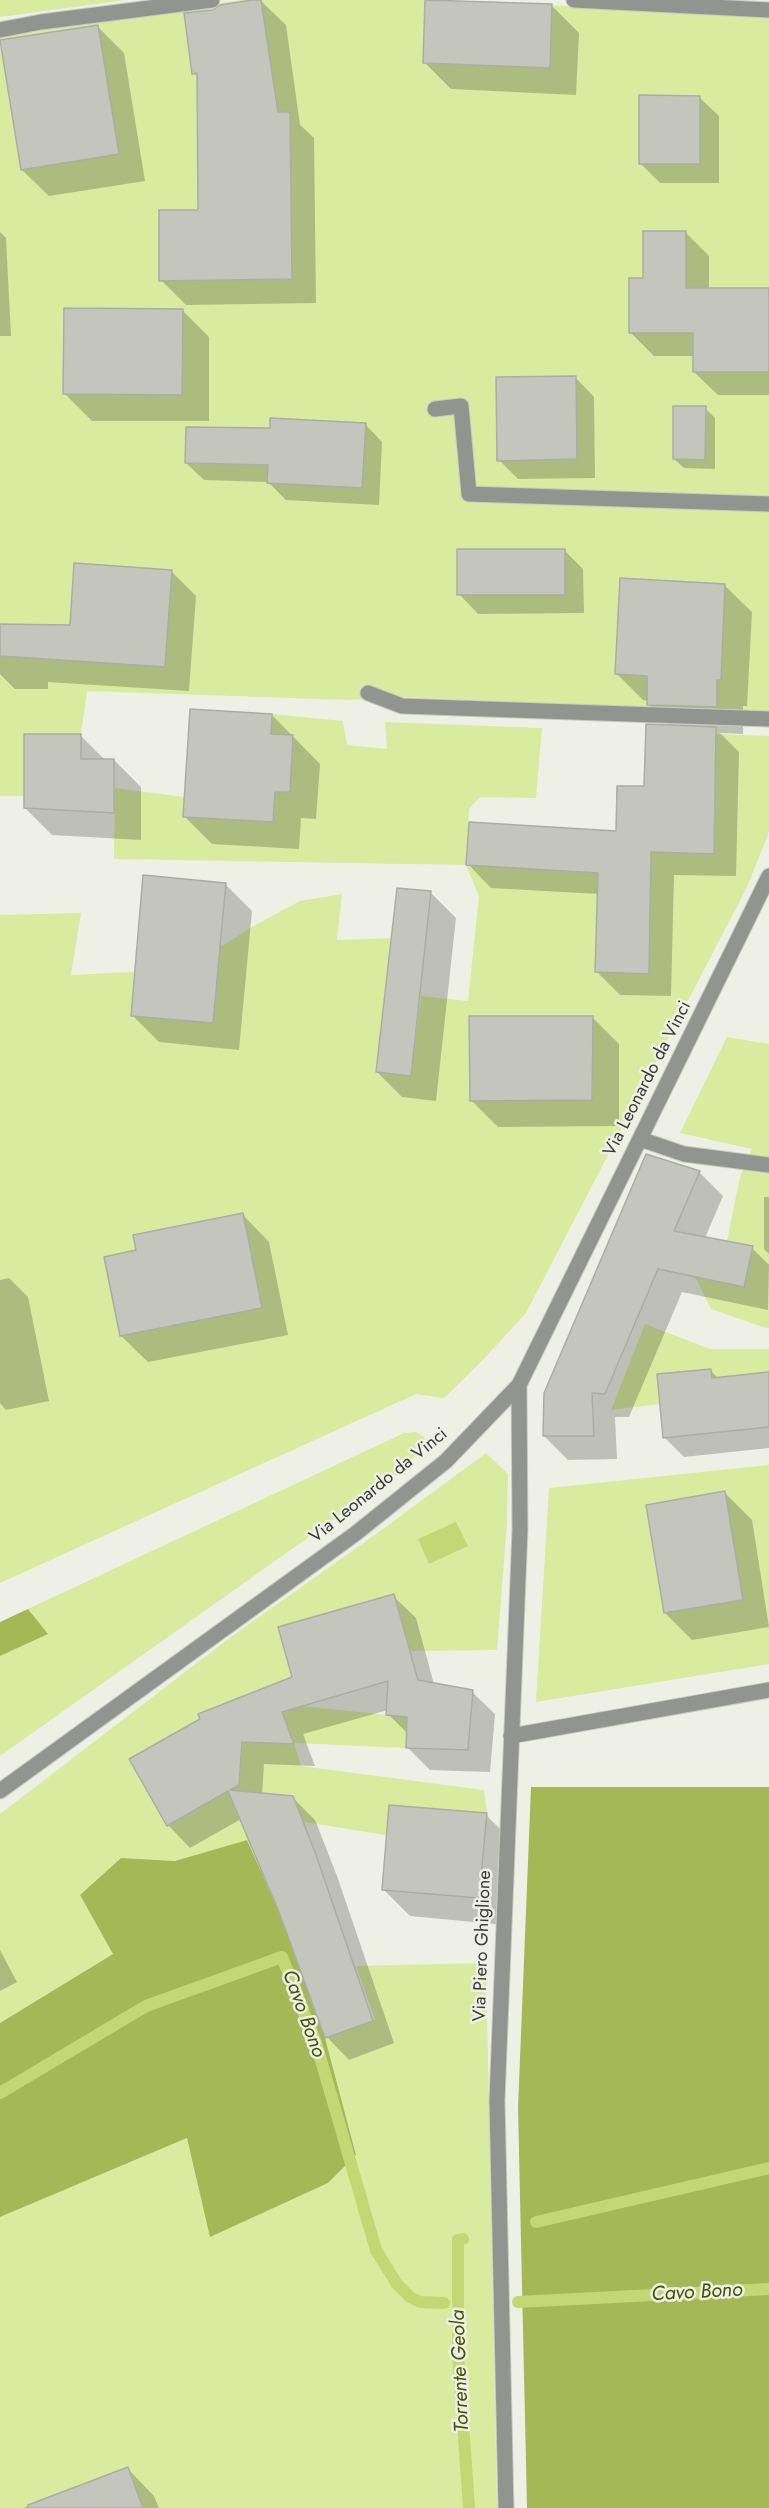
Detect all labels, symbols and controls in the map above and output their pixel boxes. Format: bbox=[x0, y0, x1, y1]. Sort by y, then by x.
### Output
street label: Via Leonardo da Vinci bbox=[600, 998, 696, 1160]
street label: Via Leonardo da Vinci bbox=[306, 1424, 452, 1548]
street label: Via Piero Ghiglione bbox=[470, 1870, 496, 2022]
water label: Cavo Bono bbox=[276, 1967, 330, 2061]
water label: Cavo Bono bbox=[651, 2279, 743, 2307]
water label: Torrente Geola bbox=[447, 2309, 475, 2433]

